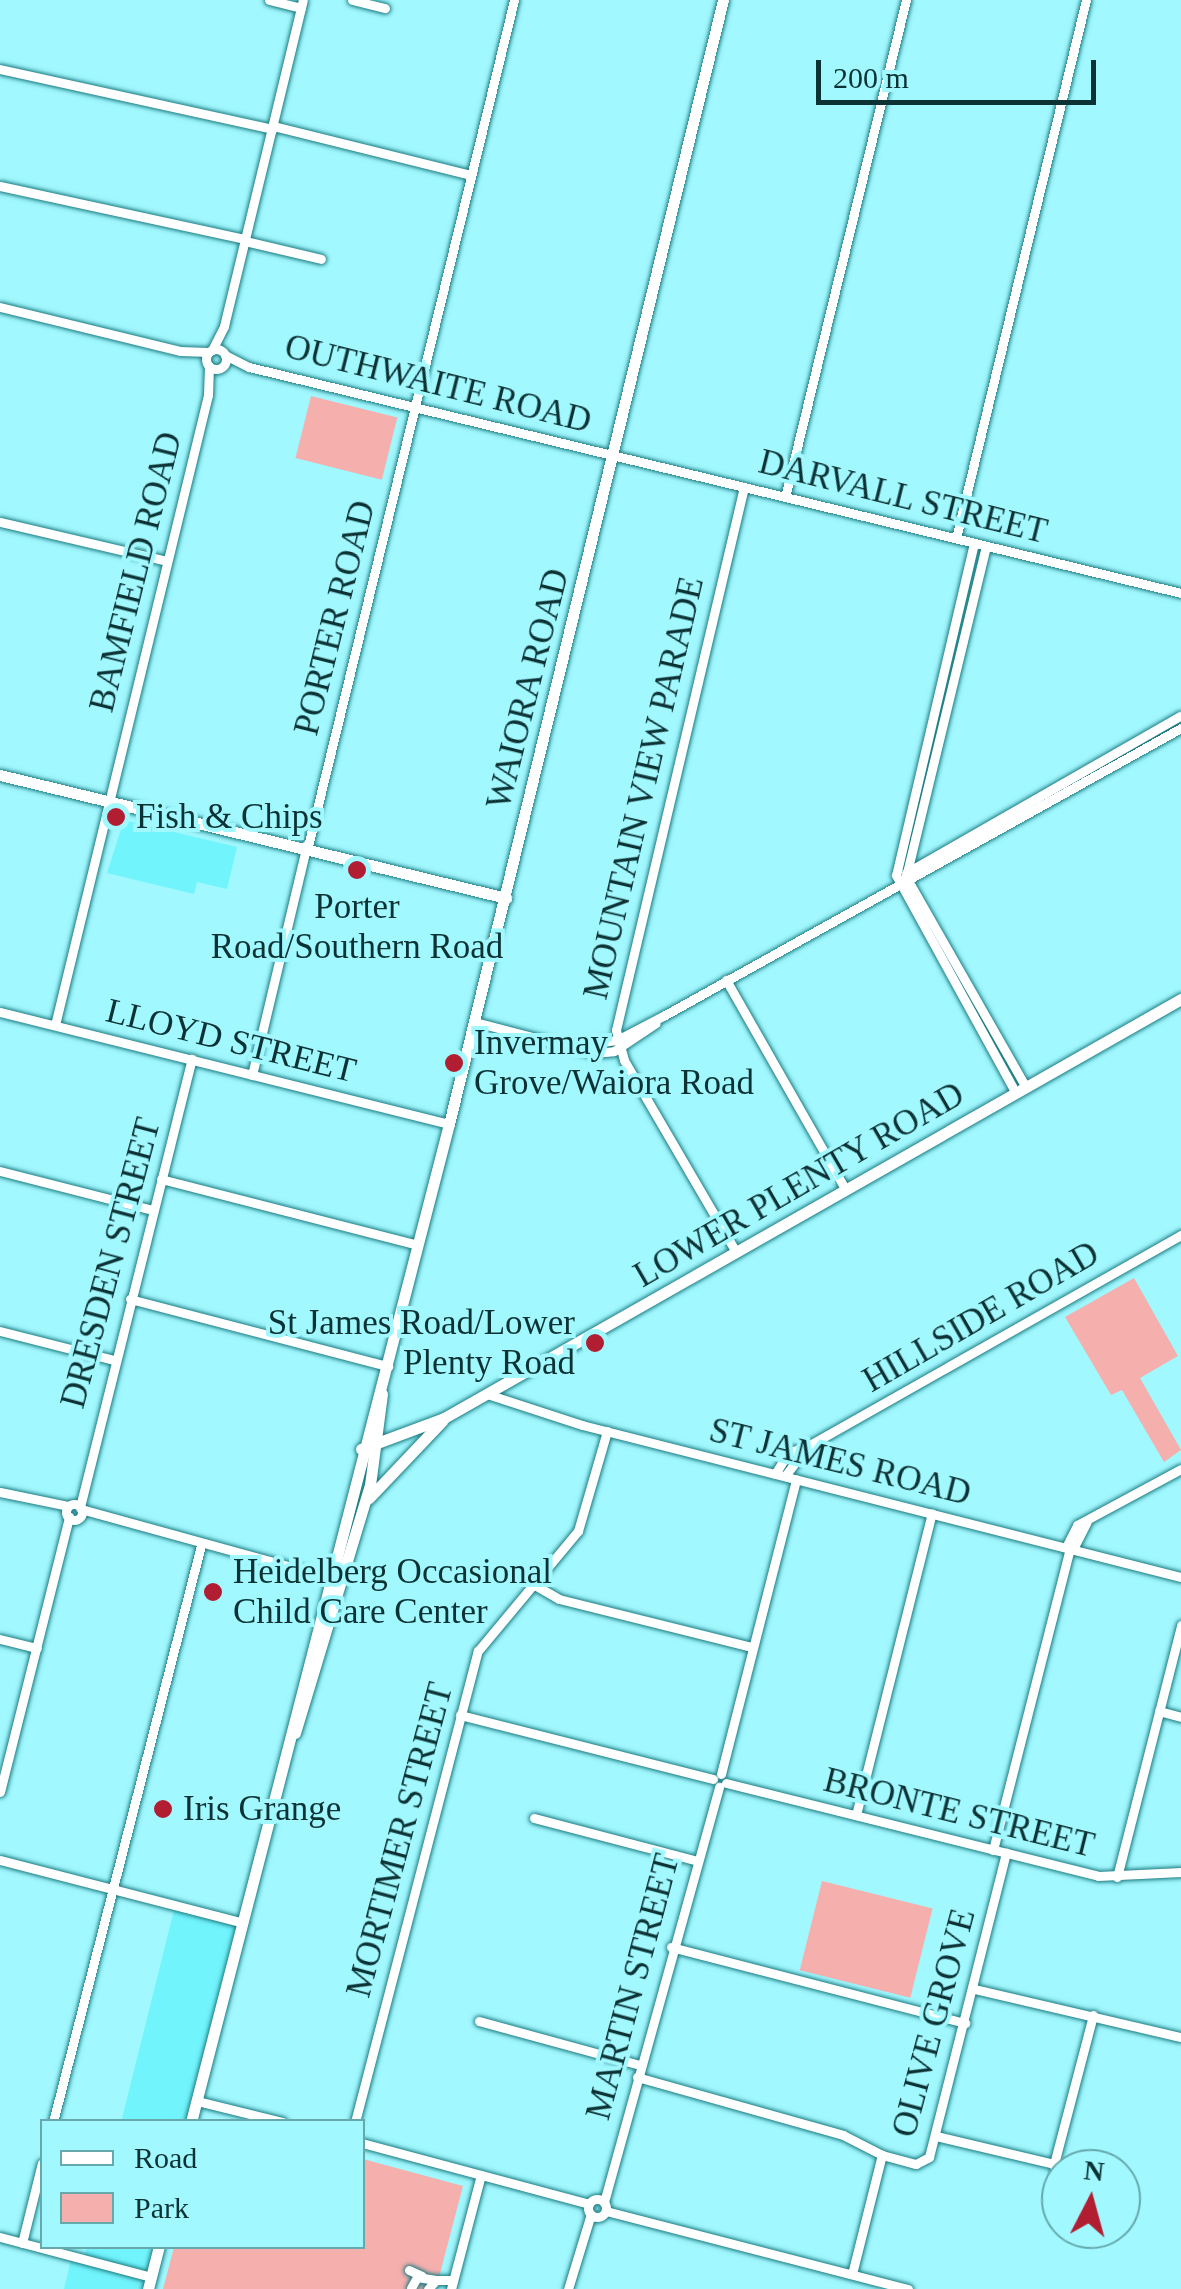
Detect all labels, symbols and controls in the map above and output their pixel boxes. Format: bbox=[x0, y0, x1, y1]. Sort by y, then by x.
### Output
scale bar bbox=[821, 40, 1101, 102]
text: 200 m bbox=[833, 61, 909, 94]
street label: OUTHWAITE ROAD bbox=[281, 326, 595, 442]
street label: BAMFIELD ROAD bbox=[81, 428, 191, 716]
street label: DARVALL STREET bbox=[754, 441, 1052, 553]
street label: PORTER ROAD bbox=[286, 496, 384, 740]
street label: WAIORA ROAD bbox=[478, 564, 578, 814]
street label: MOUNTAIN VIEW PARADE bbox=[575, 572, 713, 1004]
place label: Fish & Chips bbox=[136, 796, 323, 838]
marker: Fish & Chips bbox=[105, 806, 127, 828]
marker: Porter Road/Southern Road bbox=[346, 859, 368, 881]
place label: Porter Road/Southern Road bbox=[211, 886, 503, 968]
street label: LLOYD STREET bbox=[102, 990, 360, 1092]
place label: Invermay Grove/Waiora Road bbox=[474, 1022, 754, 1104]
marker: Invermay Grove/Waiora Road bbox=[443, 1052, 465, 1074]
street label: LOWER PLENTY ROAD bbox=[626, 1073, 972, 1297]
street label: DRESDEN STREET bbox=[52, 1113, 170, 1413]
street label: HILLSIDE ROAD bbox=[856, 1232, 1106, 1402]
place label: St James Road/Lower Plenty Road bbox=[268, 1302, 575, 1384]
marker: St James Road/Lower Plenty Road bbox=[584, 1332, 606, 1354]
street label: ST JAMES ROAD bbox=[705, 1409, 975, 1515]
place label: Heidelberg Occasional Child Care Center bbox=[233, 1551, 552, 1633]
marker: Heidelberg Occasional Child Care Center bbox=[202, 1581, 224, 1603]
street label: MORTIMER STREET bbox=[338, 1678, 462, 2002]
street label: BRONTE STREET bbox=[819, 1759, 1099, 1867]
place label: Iris Grange bbox=[183, 1788, 341, 1830]
marker: Iris Grange bbox=[152, 1798, 174, 1820]
street label: MARTIN STREET bbox=[577, 1850, 689, 2124]
street label: OLIVE GROVE bbox=[883, 1904, 985, 2142]
legend bbox=[40, 2119, 365, 2249]
text: Road bbox=[134, 2141, 197, 2174]
north arrow bbox=[1041, 2149, 1141, 2249]
text: N bbox=[1082, 2154, 1106, 2187]
text: Park bbox=[134, 2191, 189, 2224]

